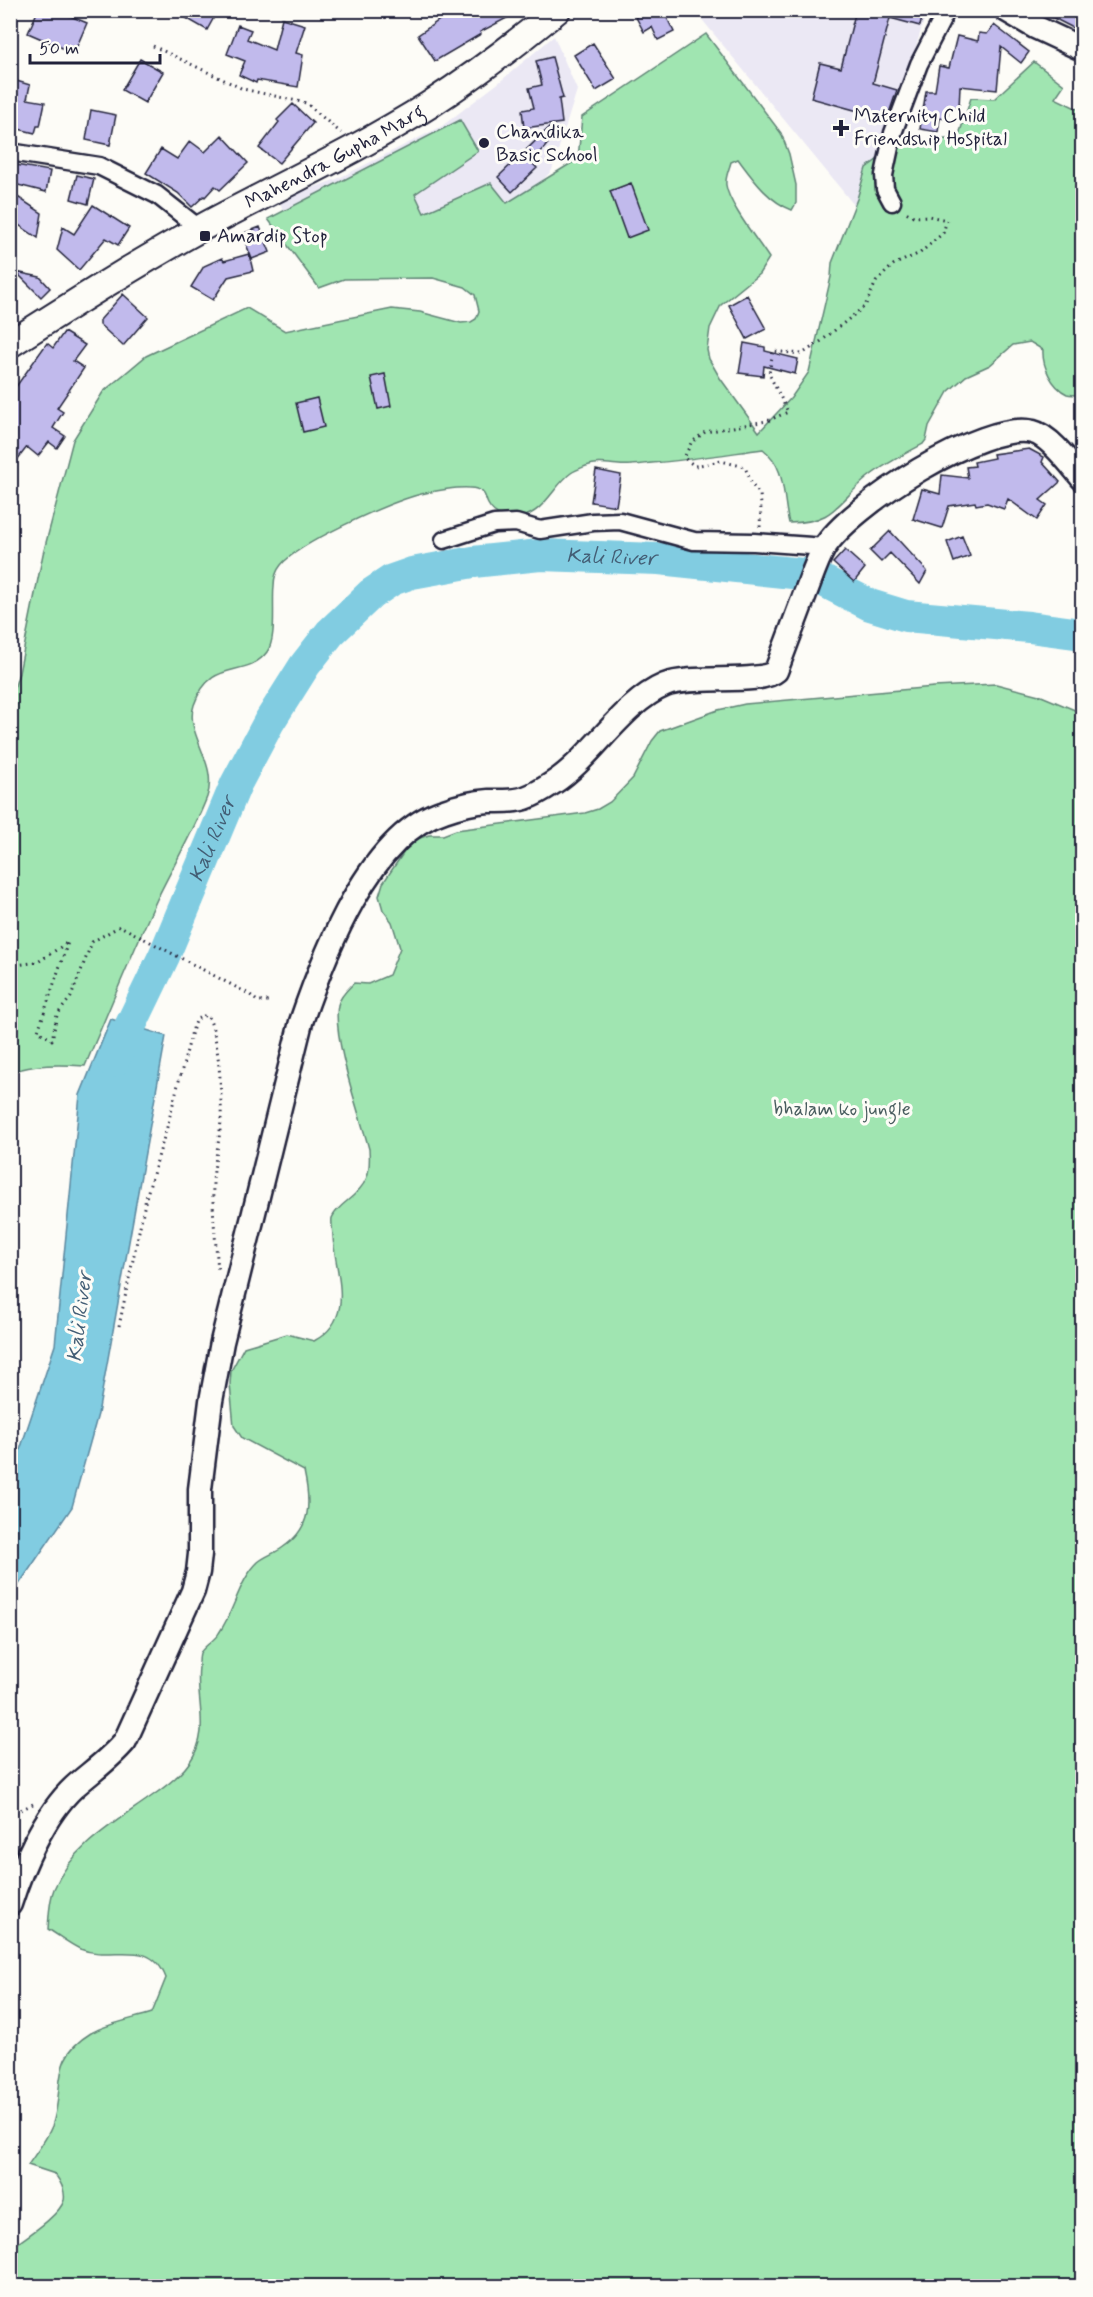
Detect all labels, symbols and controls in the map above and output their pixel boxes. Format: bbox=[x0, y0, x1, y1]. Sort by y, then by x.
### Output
scale bar bbox=[30, 27, 160, 65]
text: 50 m bbox=[39, 37, 79, 61]
street label: Mahendra Gupha Marg bbox=[240, 98, 431, 216]
place label: Maternity Child Friendship Hospital bbox=[854, 103, 1007, 153]
place label: Chandika Basic School bbox=[496, 119, 598, 169]
marker: Maternity Child Friendship Hospital bbox=[832, 119, 850, 137]
marker: Chandika Basic School bbox=[477, 136, 491, 150]
place label: Amardip Stop bbox=[217, 223, 328, 250]
marker: Amardip Stop bbox=[198, 229, 212, 243]
water label: Kali River bbox=[566, 542, 660, 573]
water label: Kali River bbox=[182, 790, 244, 886]
park label: bhalam ko jungle bbox=[773, 1096, 911, 1125]
water label: Kali River bbox=[61, 1267, 100, 1363]

